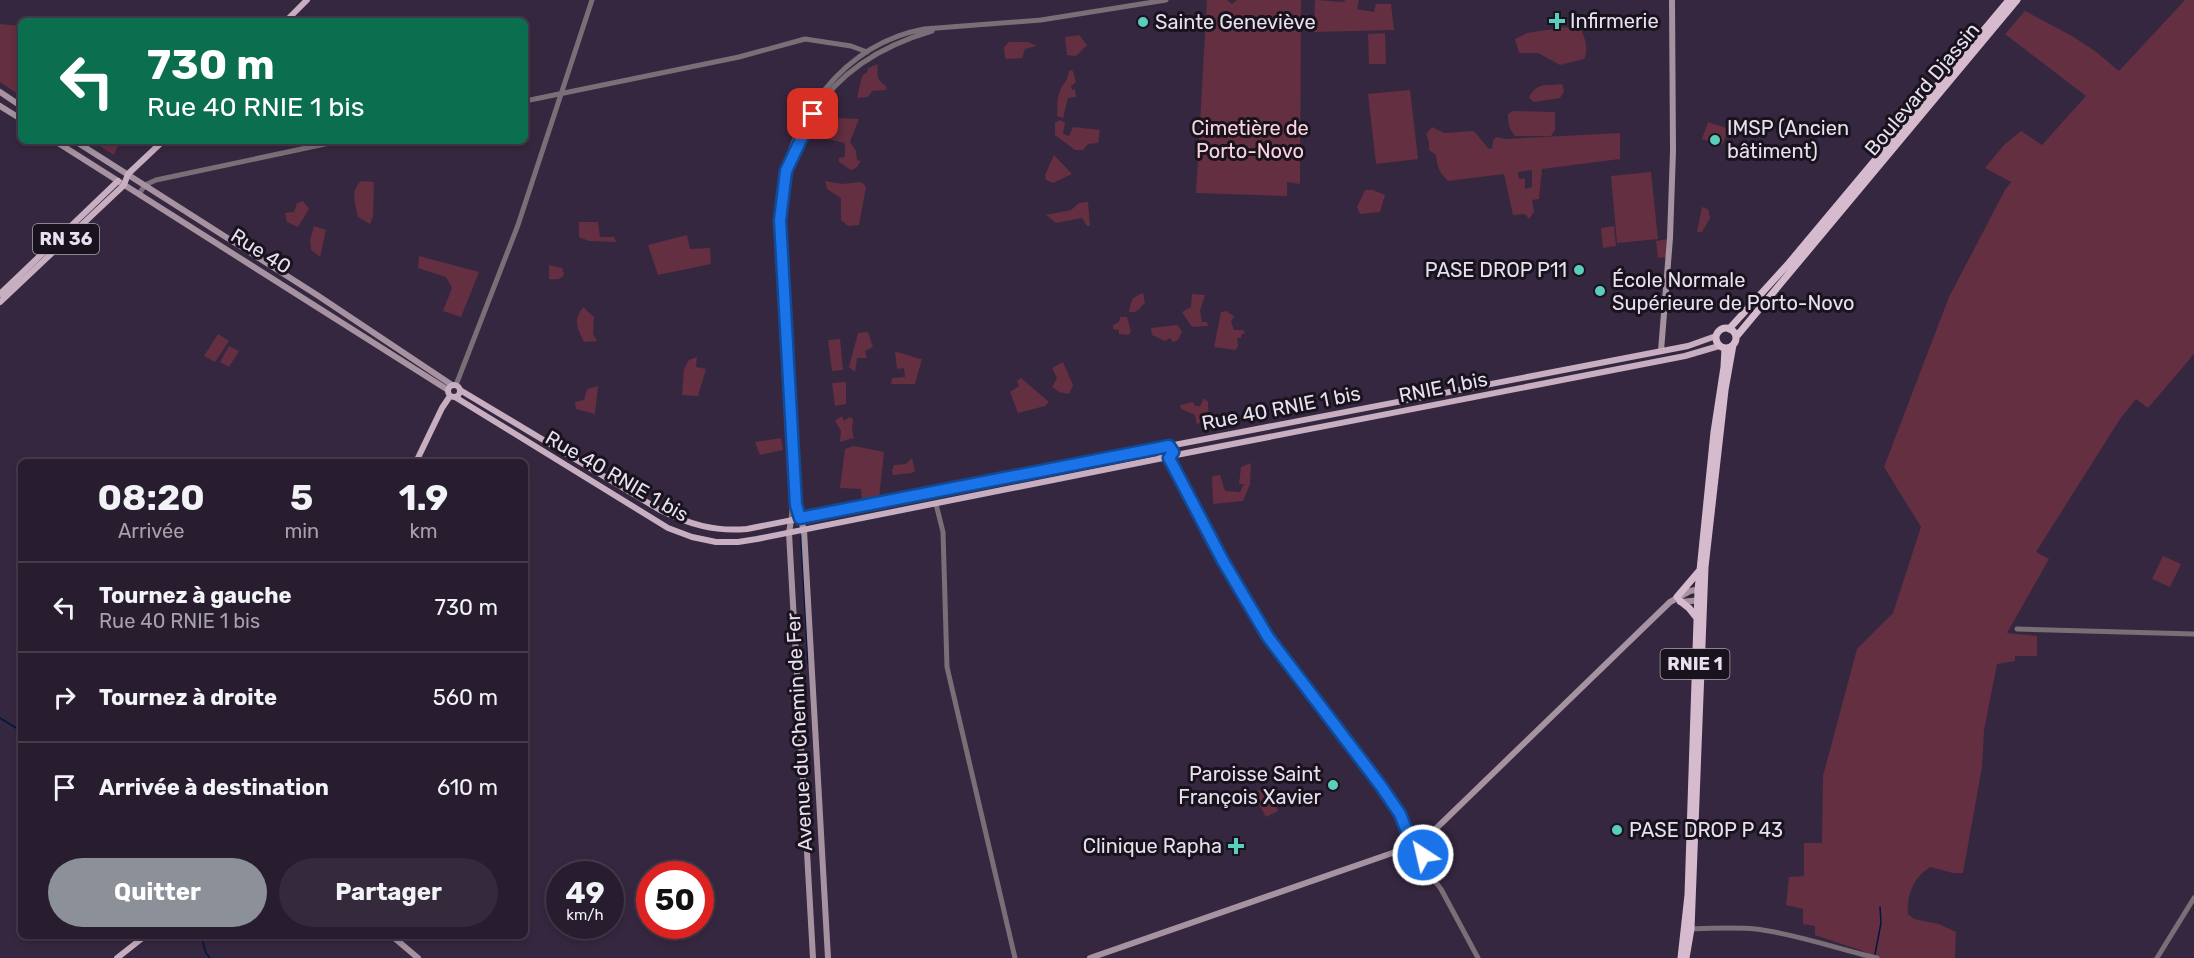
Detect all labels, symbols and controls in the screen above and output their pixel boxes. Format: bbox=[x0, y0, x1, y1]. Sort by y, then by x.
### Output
place label: Infirmerie bbox=[1570, 9, 1659, 33]
place label: Sainte Geneviève bbox=[1155, 10, 1316, 34]
marker: Infirmerie bbox=[1548, 12, 1566, 30]
marker: Sainte Geneviève bbox=[1136, 15, 1150, 29]
street label: Boulevard Djassin bbox=[1860, 18, 1984, 160]
text: 730 m bbox=[147, 40, 275, 90]
icon: left bbox=[48, 42, 126, 120]
pin bbox=[787, 88, 838, 139]
text: Rue 40 RNIE 1 bis bbox=[147, 91, 365, 123]
icon: arrive bbox=[796, 97, 829, 130]
park label: Cimetière de Porto-Novo bbox=[1191, 116, 1309, 163]
place label: IMSP (Ancien bâtiment) bbox=[1727, 116, 1849, 163]
marker: IMSP (Ancien bâtiment) bbox=[1708, 133, 1722, 147]
street label: Rue 40 bbox=[226, 223, 296, 279]
road number: RN 36 bbox=[33, 224, 99, 254]
place label: PASE DROP P11 bbox=[1425, 258, 1567, 282]
marker: PASE DROP P11 bbox=[1572, 263, 1586, 277]
place label: École Normale Supérieure de Porto-Novo bbox=[1612, 268, 1855, 315]
marker: École Normale Supérieure de Porto-Novo bbox=[1593, 284, 1607, 298]
street label: RNIE 1 bis bbox=[1397, 367, 1489, 407]
street label: Rue 40 RNIE 1 bis bbox=[1200, 381, 1362, 435]
street label: Rue 40 RNIE 1 bis bbox=[541, 425, 693, 527]
text: 08:20 bbox=[98, 476, 205, 519]
text: 5 bbox=[290, 476, 313, 519]
text: 1.9 bbox=[399, 476, 448, 519]
text: Arrivée bbox=[118, 519, 184, 543]
text: min bbox=[284, 519, 319, 543]
text: km bbox=[410, 519, 438, 543]
text: Tournez à gauche bbox=[99, 582, 292, 609]
icon: left bbox=[48, 591, 81, 624]
text: 730 m bbox=[435, 594, 498, 621]
text: Rue 40 RNIE 1 bis bbox=[99, 609, 260, 633]
street label: Avenue du Chemin de Fer bbox=[781, 612, 817, 852]
road number: RNIE 1 bbox=[1660, 649, 1730, 679]
icon: right bbox=[48, 681, 81, 714]
text: Tournez à droite bbox=[99, 684, 277, 711]
text: 560 m bbox=[433, 684, 498, 711]
place label: Paroisse Saint François Xavier bbox=[1178, 762, 1321, 809]
icon: arrive bbox=[48, 771, 81, 804]
text: Arrivée à destination bbox=[99, 774, 329, 801]
text: 610 m bbox=[437, 774, 498, 801]
marker: Paroisse Saint François Xavier bbox=[1326, 778, 1340, 792]
place label: PASE DROP P 43 bbox=[1629, 818, 1783, 842]
position arrow bbox=[1391, 823, 1455, 887]
marker: PASE DROP P 43 bbox=[1610, 823, 1624, 837]
place label: Clinique Rapha bbox=[1083, 834, 1222, 858]
marker: Clinique Rapha bbox=[1227, 837, 1245, 855]
button: Quitter bbox=[48, 858, 267, 927]
button: Partager bbox=[279, 858, 498, 927]
speed limit sign: 50 bbox=[636, 861, 714, 939]
text: 49 bbox=[565, 875, 605, 911]
text: km/h bbox=[566, 906, 604, 924]

